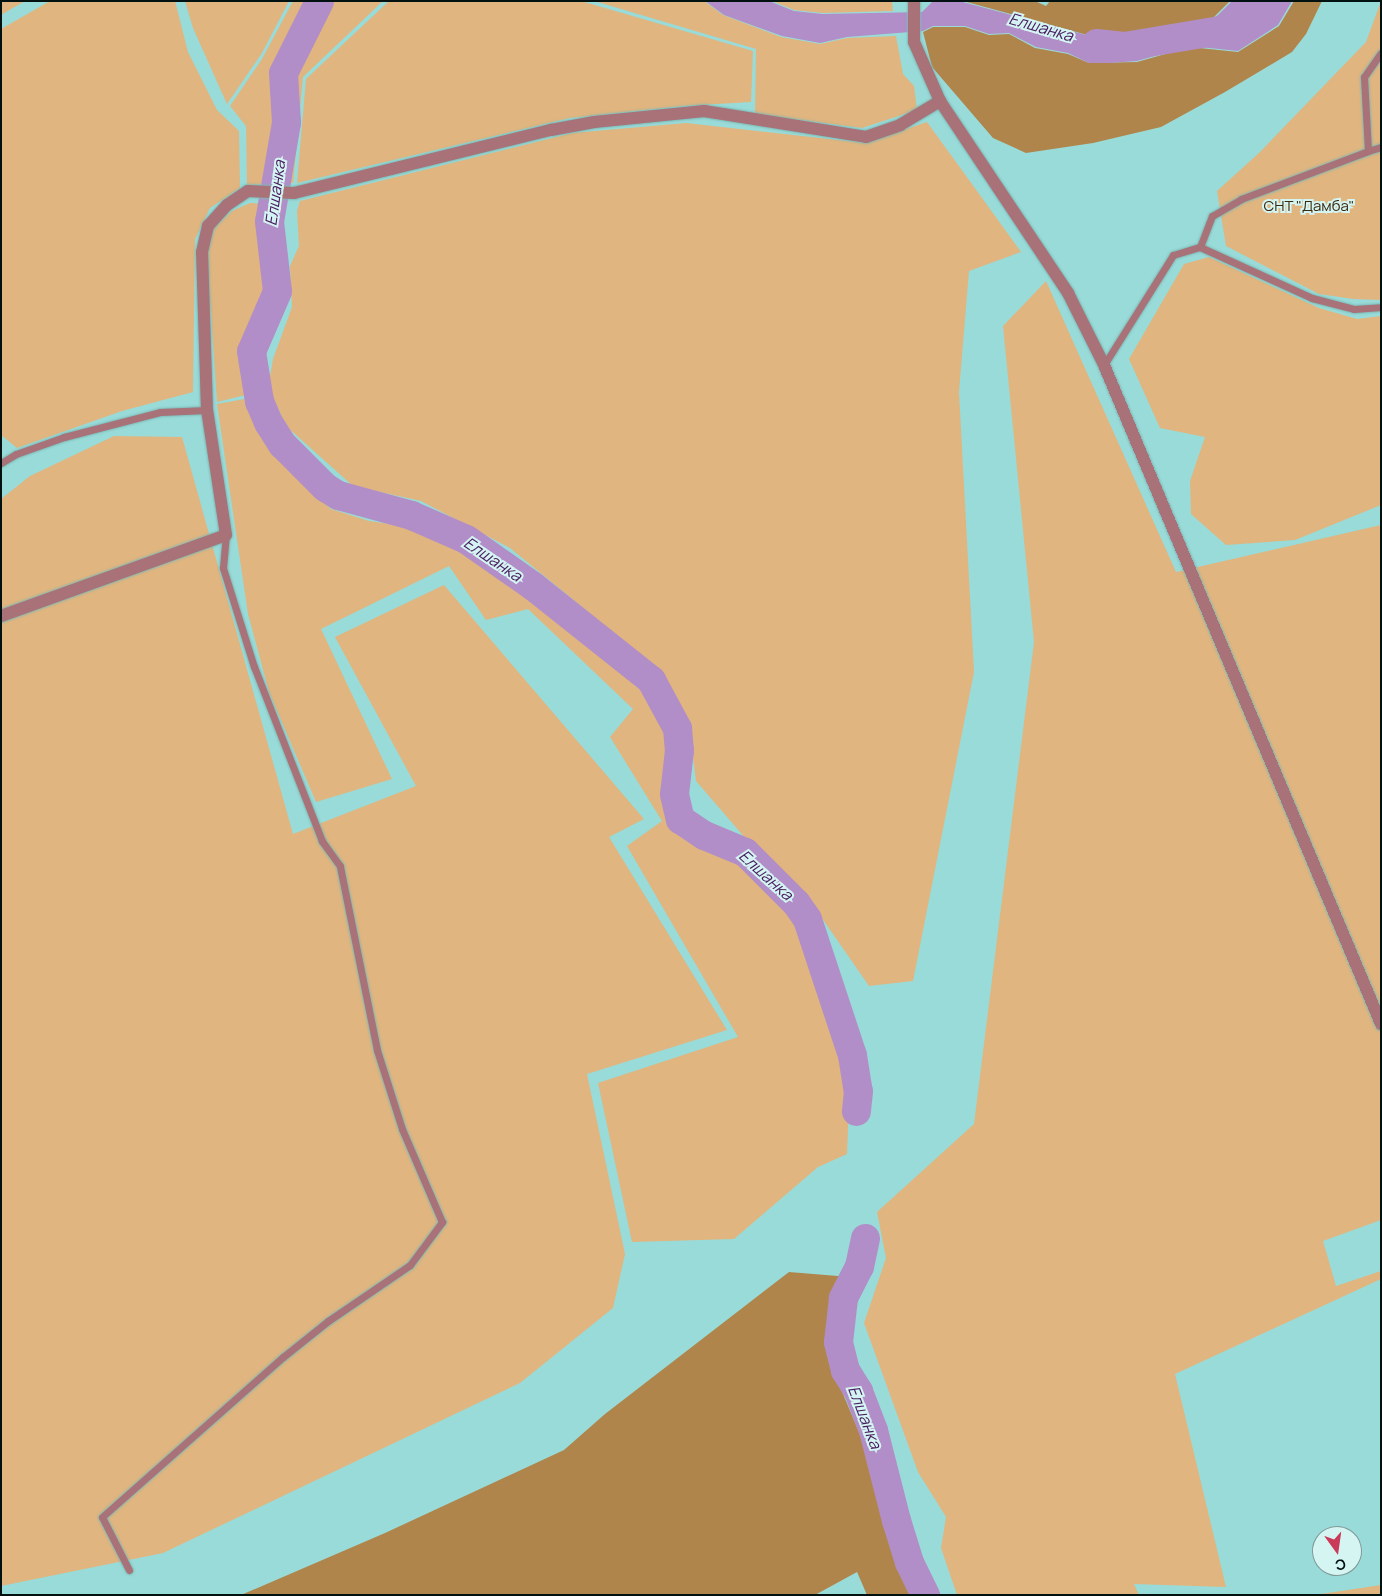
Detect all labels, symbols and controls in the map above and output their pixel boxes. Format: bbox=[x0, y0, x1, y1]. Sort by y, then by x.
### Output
water label: Елшанка bbox=[1007, 9, 1075, 45]
water label: Елшанка bbox=[261, 159, 289, 227]
park label: СНТ "Дамба" bbox=[1263, 197, 1355, 215]
water label: Елшанка bbox=[460, 533, 526, 585]
water label: Елшанка bbox=[735, 846, 797, 904]
water label: Елшанка bbox=[844, 1383, 886, 1451]
north arrow bbox=[1312, 1526, 1362, 1576]
text: С bbox=[1333, 1555, 1348, 1576]

